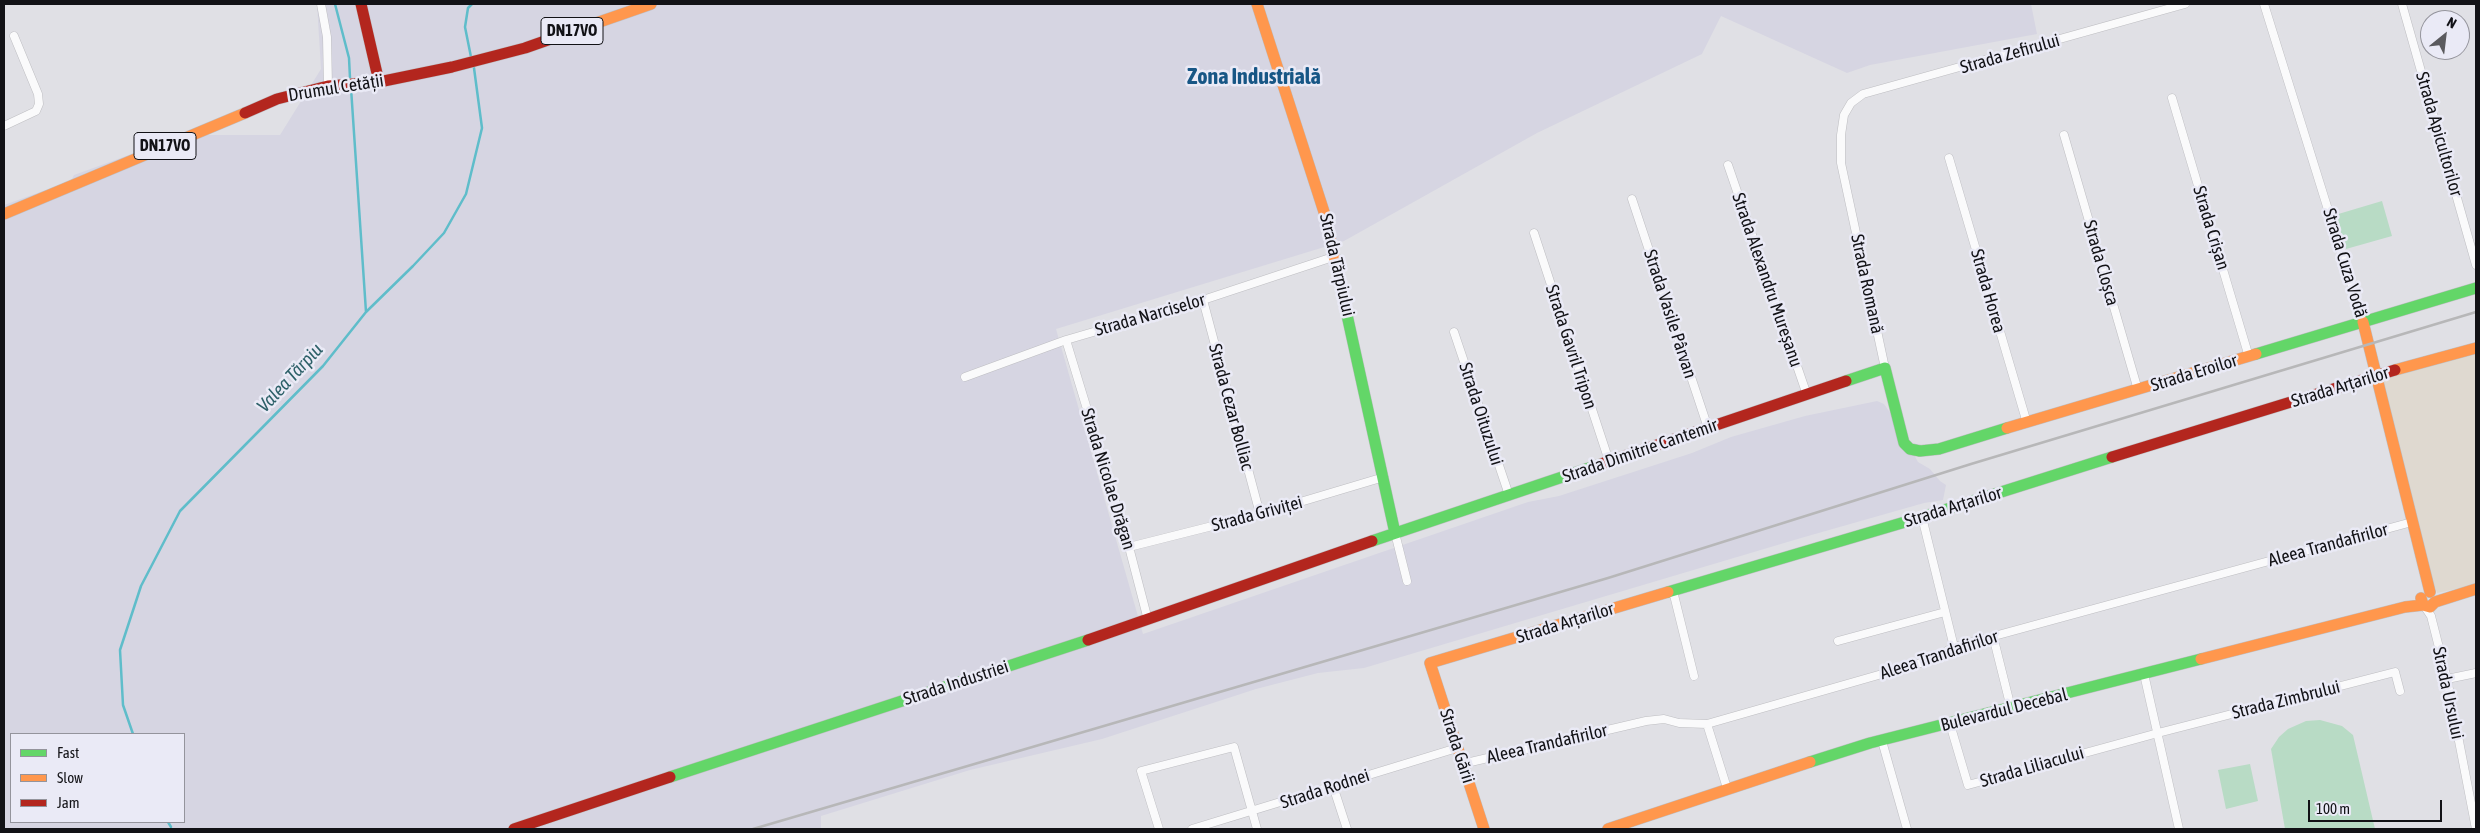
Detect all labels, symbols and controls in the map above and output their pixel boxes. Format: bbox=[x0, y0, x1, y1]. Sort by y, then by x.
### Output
north arrow bbox=[2420, 10, 2470, 60]
text: N bbox=[2444, 14, 2459, 32]
road number: DN17VO bbox=[541, 18, 603, 44]
street label: Strada Zefirului bbox=[1958, 30, 2062, 78]
district label: Zona Industrială bbox=[1187, 64, 1321, 90]
street label: Strada Apicultorilor bbox=[2411, 69, 2467, 199]
street label: Drumul Cetății bbox=[287, 70, 385, 106]
road number: DN17VO bbox=[134, 132, 196, 160]
street label: Strada Crișan bbox=[2188, 184, 2234, 272]
street label: Strada Alexandru Mureșanu bbox=[1727, 190, 1807, 370]
street label: Strada Cuza Vodă bbox=[2318, 206, 2372, 320]
street label: Strada Tărpiului bbox=[1315, 212, 1359, 318]
street label: Strada Cloșca bbox=[2078, 218, 2124, 308]
street label: Strada Romană bbox=[1846, 232, 1888, 336]
street label: Strada Vasile Pârvan bbox=[1639, 247, 1701, 381]
street label: Strada Horea bbox=[1966, 247, 2010, 335]
street label: Strada Gavril Tripon bbox=[1541, 282, 1601, 412]
street label: Strada Narciselor bbox=[1093, 289, 1207, 341]
water label: Valea Tărpiu bbox=[252, 339, 328, 417]
street label: Strada Cezar Bolliac bbox=[1204, 341, 1258, 473]
street label: Strada Eroilor bbox=[2148, 350, 2240, 396]
street label: Strada Oituzului bbox=[1454, 360, 1508, 468]
street label: Strada Arțarilor bbox=[2289, 362, 2391, 412]
street label: Strada Nicolae Drăgan bbox=[1076, 406, 1140, 552]
street label: Strada Dimitrie Cantemir bbox=[1560, 414, 1720, 488]
street label: Strada Arțarilor bbox=[1902, 482, 2004, 532]
street label: Strada Griviței bbox=[1209, 491, 1305, 537]
street label: Aleea Trandafirilor bbox=[2266, 519, 2390, 571]
street label: Strada Arțarilor bbox=[1514, 598, 1616, 648]
street label: Aleea Trandafirilor bbox=[1877, 626, 2001, 684]
street label: Strada Ursului bbox=[2428, 645, 2468, 741]
street label: Strada Industriei bbox=[901, 656, 1011, 710]
street label: Strada Zimbrului bbox=[2230, 676, 2342, 724]
street label: Bulevardul Decebal bbox=[1938, 684, 2070, 736]
street label: Strada Gării bbox=[1435, 706, 1479, 786]
street label: Aleea Trandafirilor bbox=[1485, 720, 1609, 768]
legend bbox=[10, 733, 185, 823]
street label: Strada Liliacului bbox=[1978, 742, 2086, 792]
text: Fast bbox=[57, 744, 79, 761]
street label: Strada Rodnei bbox=[1278, 764, 1372, 814]
text: Slow bbox=[57, 769, 83, 786]
scale bar bbox=[2310, 790, 2444, 822]
text: Jam bbox=[57, 794, 80, 811]
text: 100 m bbox=[2316, 800, 2350, 817]

